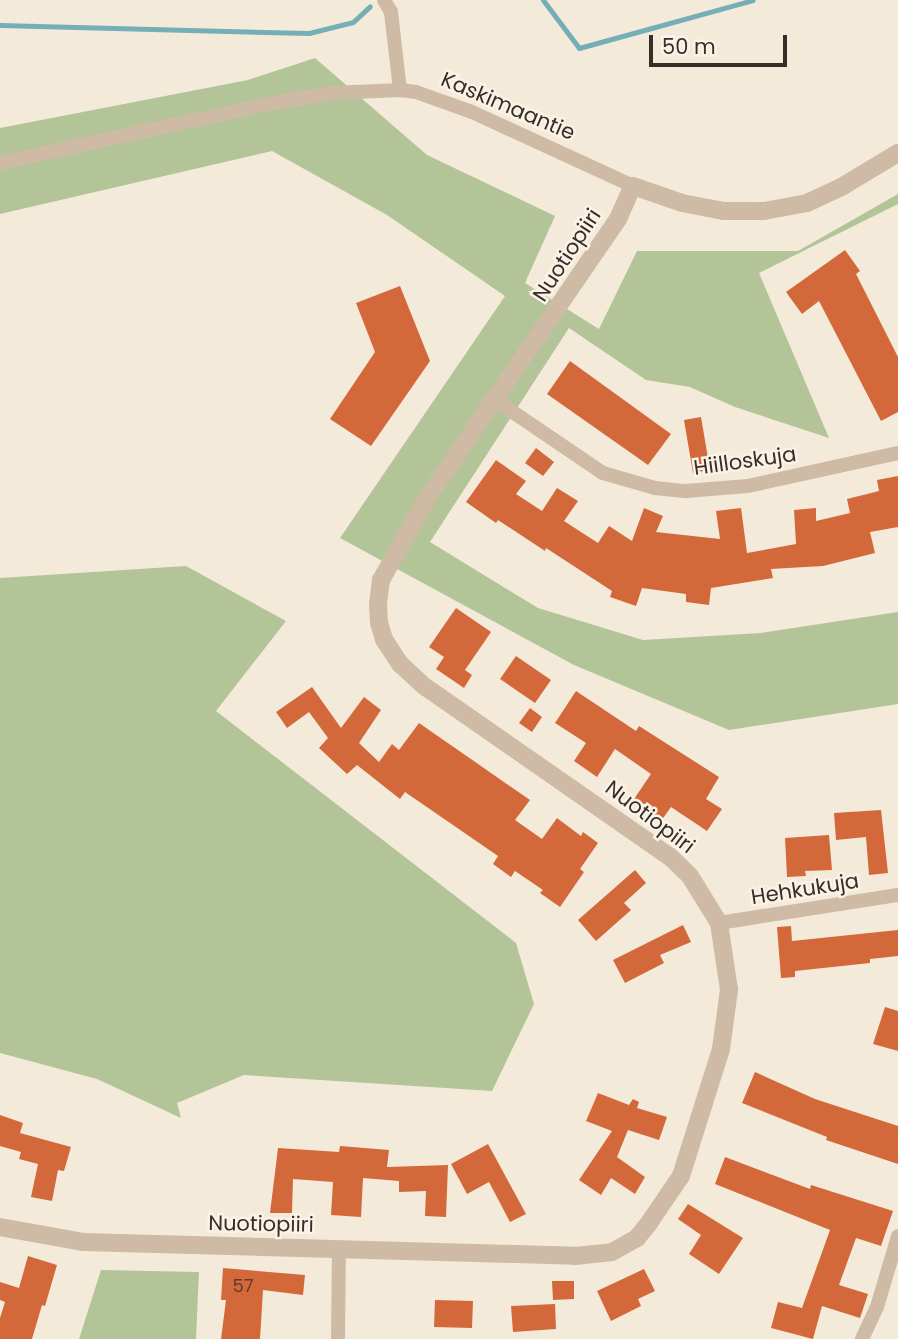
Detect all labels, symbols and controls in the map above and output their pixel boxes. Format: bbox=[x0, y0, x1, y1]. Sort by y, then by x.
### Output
scale bar bbox=[653, 21, 791, 65]
text: 50 m bbox=[662, 32, 716, 61]
street label: Kaskimaantie bbox=[437, 66, 579, 146]
street label: Nuotiopiiri bbox=[528, 204, 606, 306]
street label: Hiilloskuja bbox=[692, 441, 798, 481]
street label: Nuotiopiiri bbox=[600, 775, 700, 859]
street label: Hehkukuja bbox=[749, 868, 861, 910]
street label: Nuotiopiiri bbox=[208, 1210, 314, 1238]
house number: 57 bbox=[232, 1275, 254, 1297]

